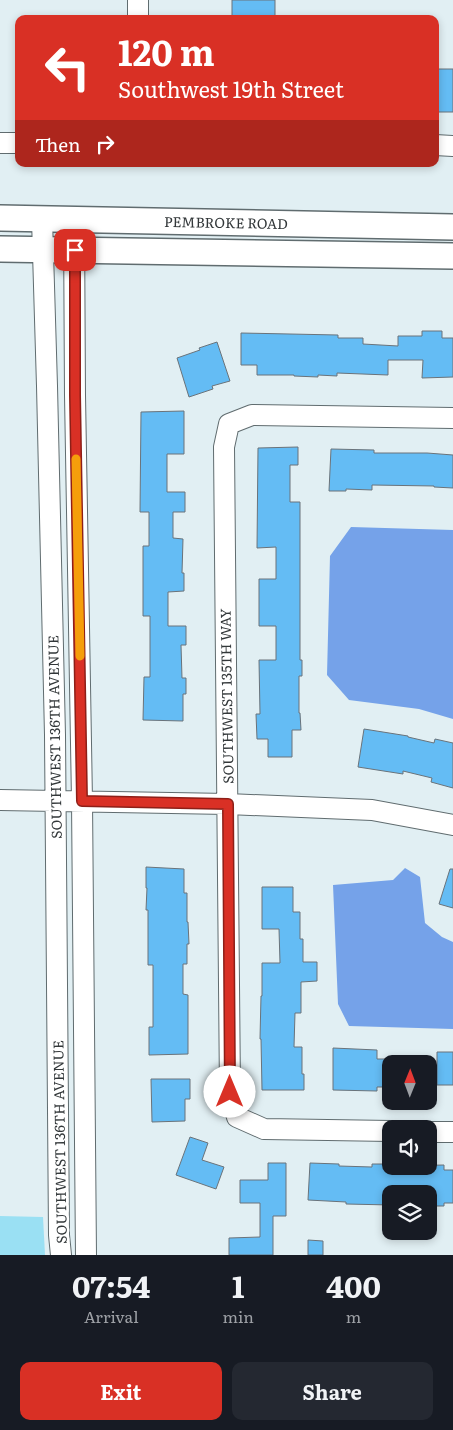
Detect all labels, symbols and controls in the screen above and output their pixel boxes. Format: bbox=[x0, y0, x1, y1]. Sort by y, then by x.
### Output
text: 120 m bbox=[118, 25, 215, 77]
icon: left bbox=[35, 35, 100, 100]
text: Southwest 19th Street bbox=[118, 72, 344, 105]
text: Then bbox=[35, 130, 81, 158]
icon: right bbox=[91, 130, 119, 158]
street label: PEMBROKE ROAD bbox=[164, 211, 288, 233]
pin bbox=[54, 229, 96, 271]
icon: arrive bbox=[61, 236, 89, 264]
street label: SOUTHWEST 135TH WAY bbox=[214, 608, 238, 784]
street label: SOUTHWEST 136TH AVENUE bbox=[42, 635, 66, 839]
street label: SOUTHWEST 136TH AVENUE bbox=[47, 1040, 71, 1244]
north arrow bbox=[382, 1055, 438, 1110]
map controls bbox=[382, 1055, 437, 1240]
position arrow bbox=[203, 1065, 255, 1117]
button: sound bbox=[382, 1120, 437, 1175]
button: layers bbox=[382, 1185, 437, 1240]
text: 07:54 bbox=[72, 1263, 150, 1307]
text: 1 bbox=[232, 1263, 244, 1307]
text: 400 bbox=[326, 1263, 381, 1307]
text: Arrival bbox=[84, 1304, 139, 1328]
text: min bbox=[222, 1304, 254, 1328]
text: m bbox=[346, 1304, 361, 1328]
button: Exit bbox=[20, 1362, 222, 1420]
button: Share bbox=[232, 1362, 433, 1420]

